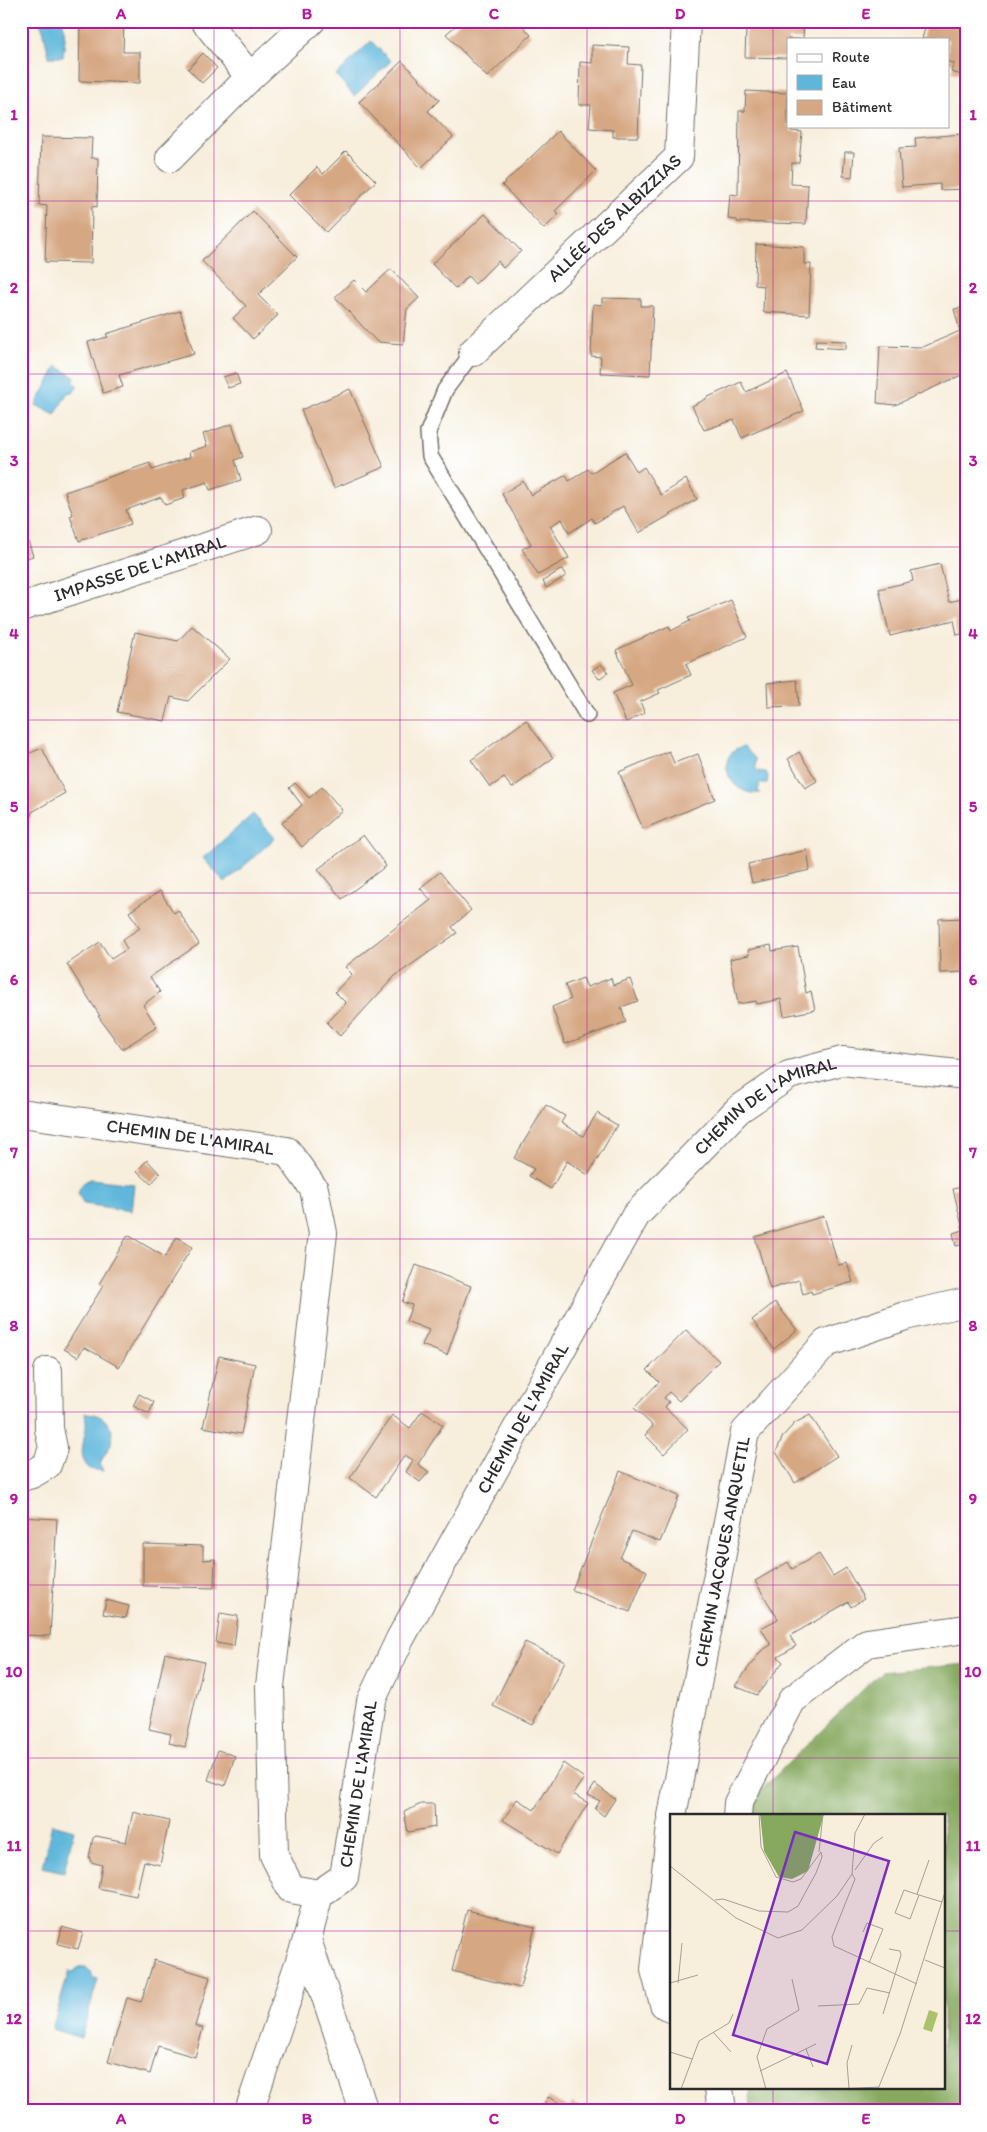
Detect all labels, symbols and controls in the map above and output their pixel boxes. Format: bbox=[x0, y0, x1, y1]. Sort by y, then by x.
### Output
text: A bbox=[115, 4, 127, 23]
text: B bbox=[302, 4, 313, 23]
text: C bbox=[489, 4, 500, 23]
text: D bbox=[675, 4, 686, 23]
text: E bbox=[862, 4, 871, 23]
legend bbox=[787, 38, 950, 128]
text: Route bbox=[832, 48, 870, 66]
text: Eau bbox=[832, 74, 856, 92]
text: Bâtiment bbox=[832, 98, 893, 116]
text: 1 bbox=[10, 105, 18, 124]
text: 1 bbox=[969, 105, 977, 124]
street label: ALLÉE DES ALBIZZIAS bbox=[543, 150, 686, 286]
text: 2 bbox=[10, 278, 19, 297]
text: 2 bbox=[969, 278, 978, 297]
text: 3 bbox=[10, 451, 19, 470]
text: 3 bbox=[969, 451, 978, 470]
street label: IMPASSE DE L'AMIRAL bbox=[51, 530, 228, 607]
text: 4 bbox=[9, 624, 19, 643]
text: 4 bbox=[968, 624, 978, 643]
text: 5 bbox=[10, 797, 19, 816]
text: 5 bbox=[969, 797, 978, 816]
text: 6 bbox=[10, 970, 19, 989]
text: 6 bbox=[969, 970, 978, 989]
street label: CHEMIN DE L'AMIRAL bbox=[689, 1052, 839, 1160]
street label: CHEMIN DE L'AMIRAL bbox=[105, 1114, 276, 1160]
text: 7 bbox=[9, 1143, 18, 1162]
text: 7 bbox=[968, 1143, 977, 1162]
text: 8 bbox=[10, 1316, 19, 1335]
text: 8 bbox=[969, 1316, 978, 1335]
street label: CHEMIN DE L'AMIRAL bbox=[472, 1339, 573, 1498]
street label: CHEMIN JACQUES ANQUETIL bbox=[690, 1435, 755, 1669]
text: 9 bbox=[10, 1489, 18, 1508]
text: 9 bbox=[969, 1489, 977, 1508]
text: 10 bbox=[5, 1662, 23, 1681]
text: 10 bbox=[964, 1662, 982, 1681]
street label: CHEMIN DE L'AMIRAL bbox=[335, 1699, 382, 1869]
inset map bbox=[670, 1814, 944, 2090]
text: 11 bbox=[7, 1836, 22, 1855]
text: 11 bbox=[966, 1836, 981, 1855]
text: 12 bbox=[6, 2009, 23, 2028]
text: 12 bbox=[965, 2009, 982, 2028]
text: A bbox=[115, 2109, 127, 2128]
text: B bbox=[302, 2109, 313, 2128]
text: C bbox=[489, 2109, 500, 2128]
text: D bbox=[675, 2109, 686, 2128]
text: E bbox=[862, 2109, 871, 2128]

